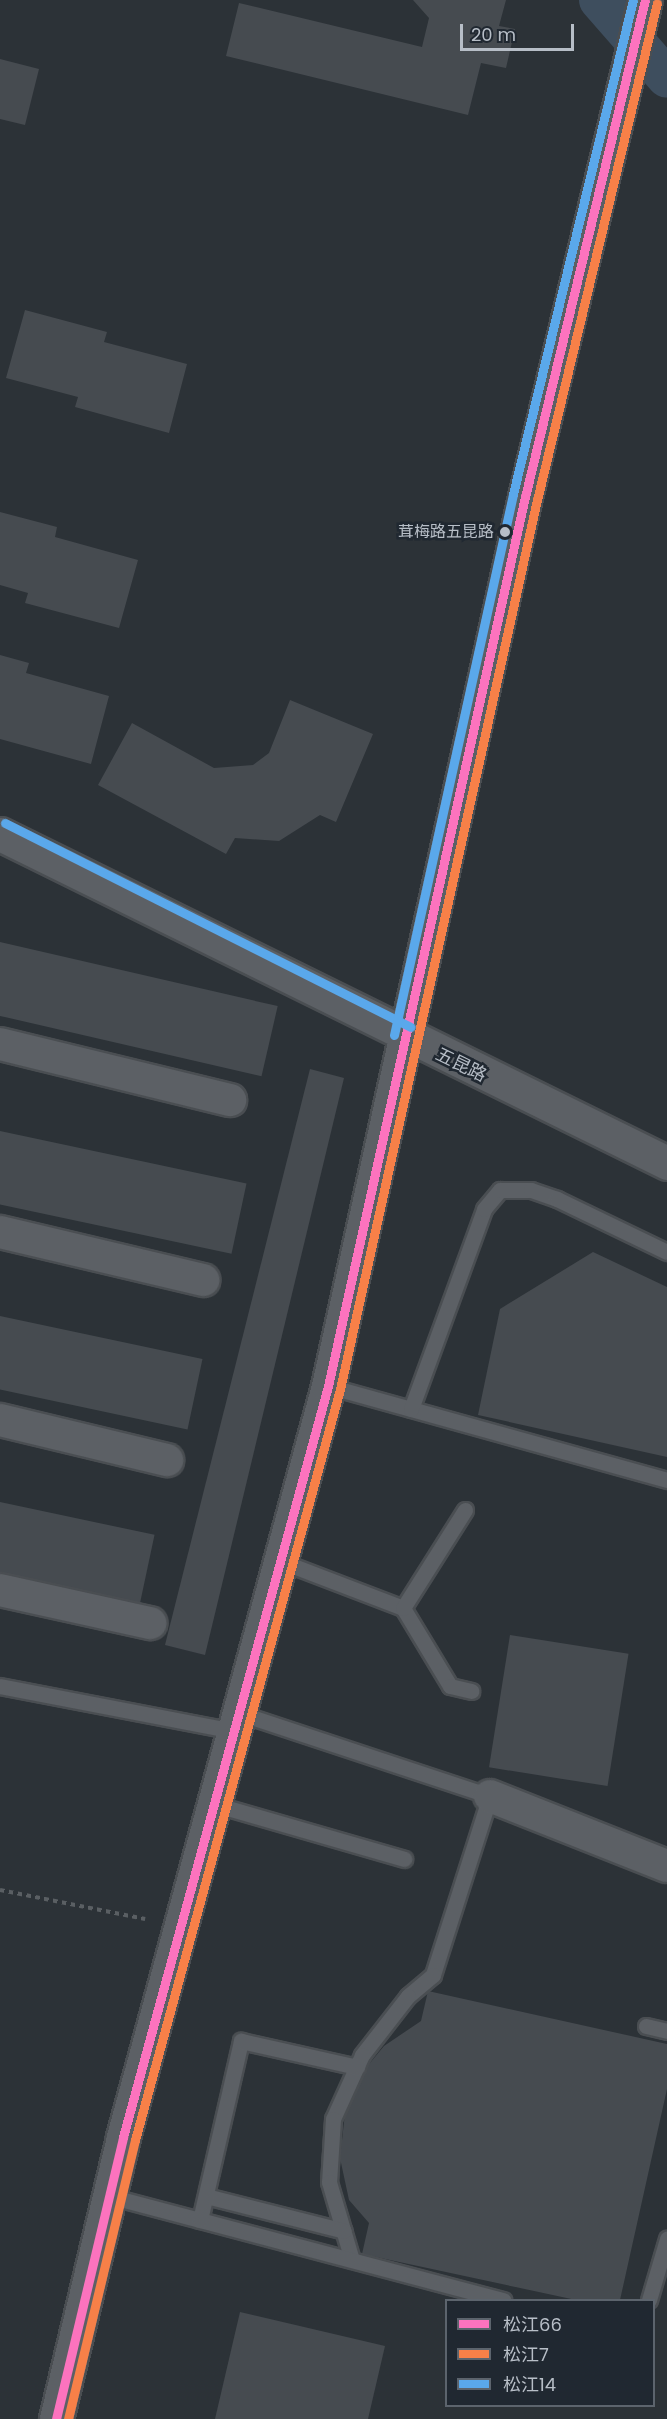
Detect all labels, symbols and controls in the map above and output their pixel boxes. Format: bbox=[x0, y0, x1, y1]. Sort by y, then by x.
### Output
scale bar bbox=[463, 12, 577, 50]
text: 20 m bbox=[471, 22, 516, 47]
place label: 茸梅路五昆路 bbox=[398, 522, 494, 542]
marker: 茸梅路五昆路 bbox=[499, 526, 511, 538]
street label: 五昆路 bbox=[432, 1043, 490, 1087]
legend bbox=[445, 2299, 655, 2407]
text: 松江66 bbox=[503, 2312, 562, 2337]
text: 松江7 bbox=[503, 2342, 549, 2367]
text: 松江14 bbox=[503, 2372, 556, 2397]

